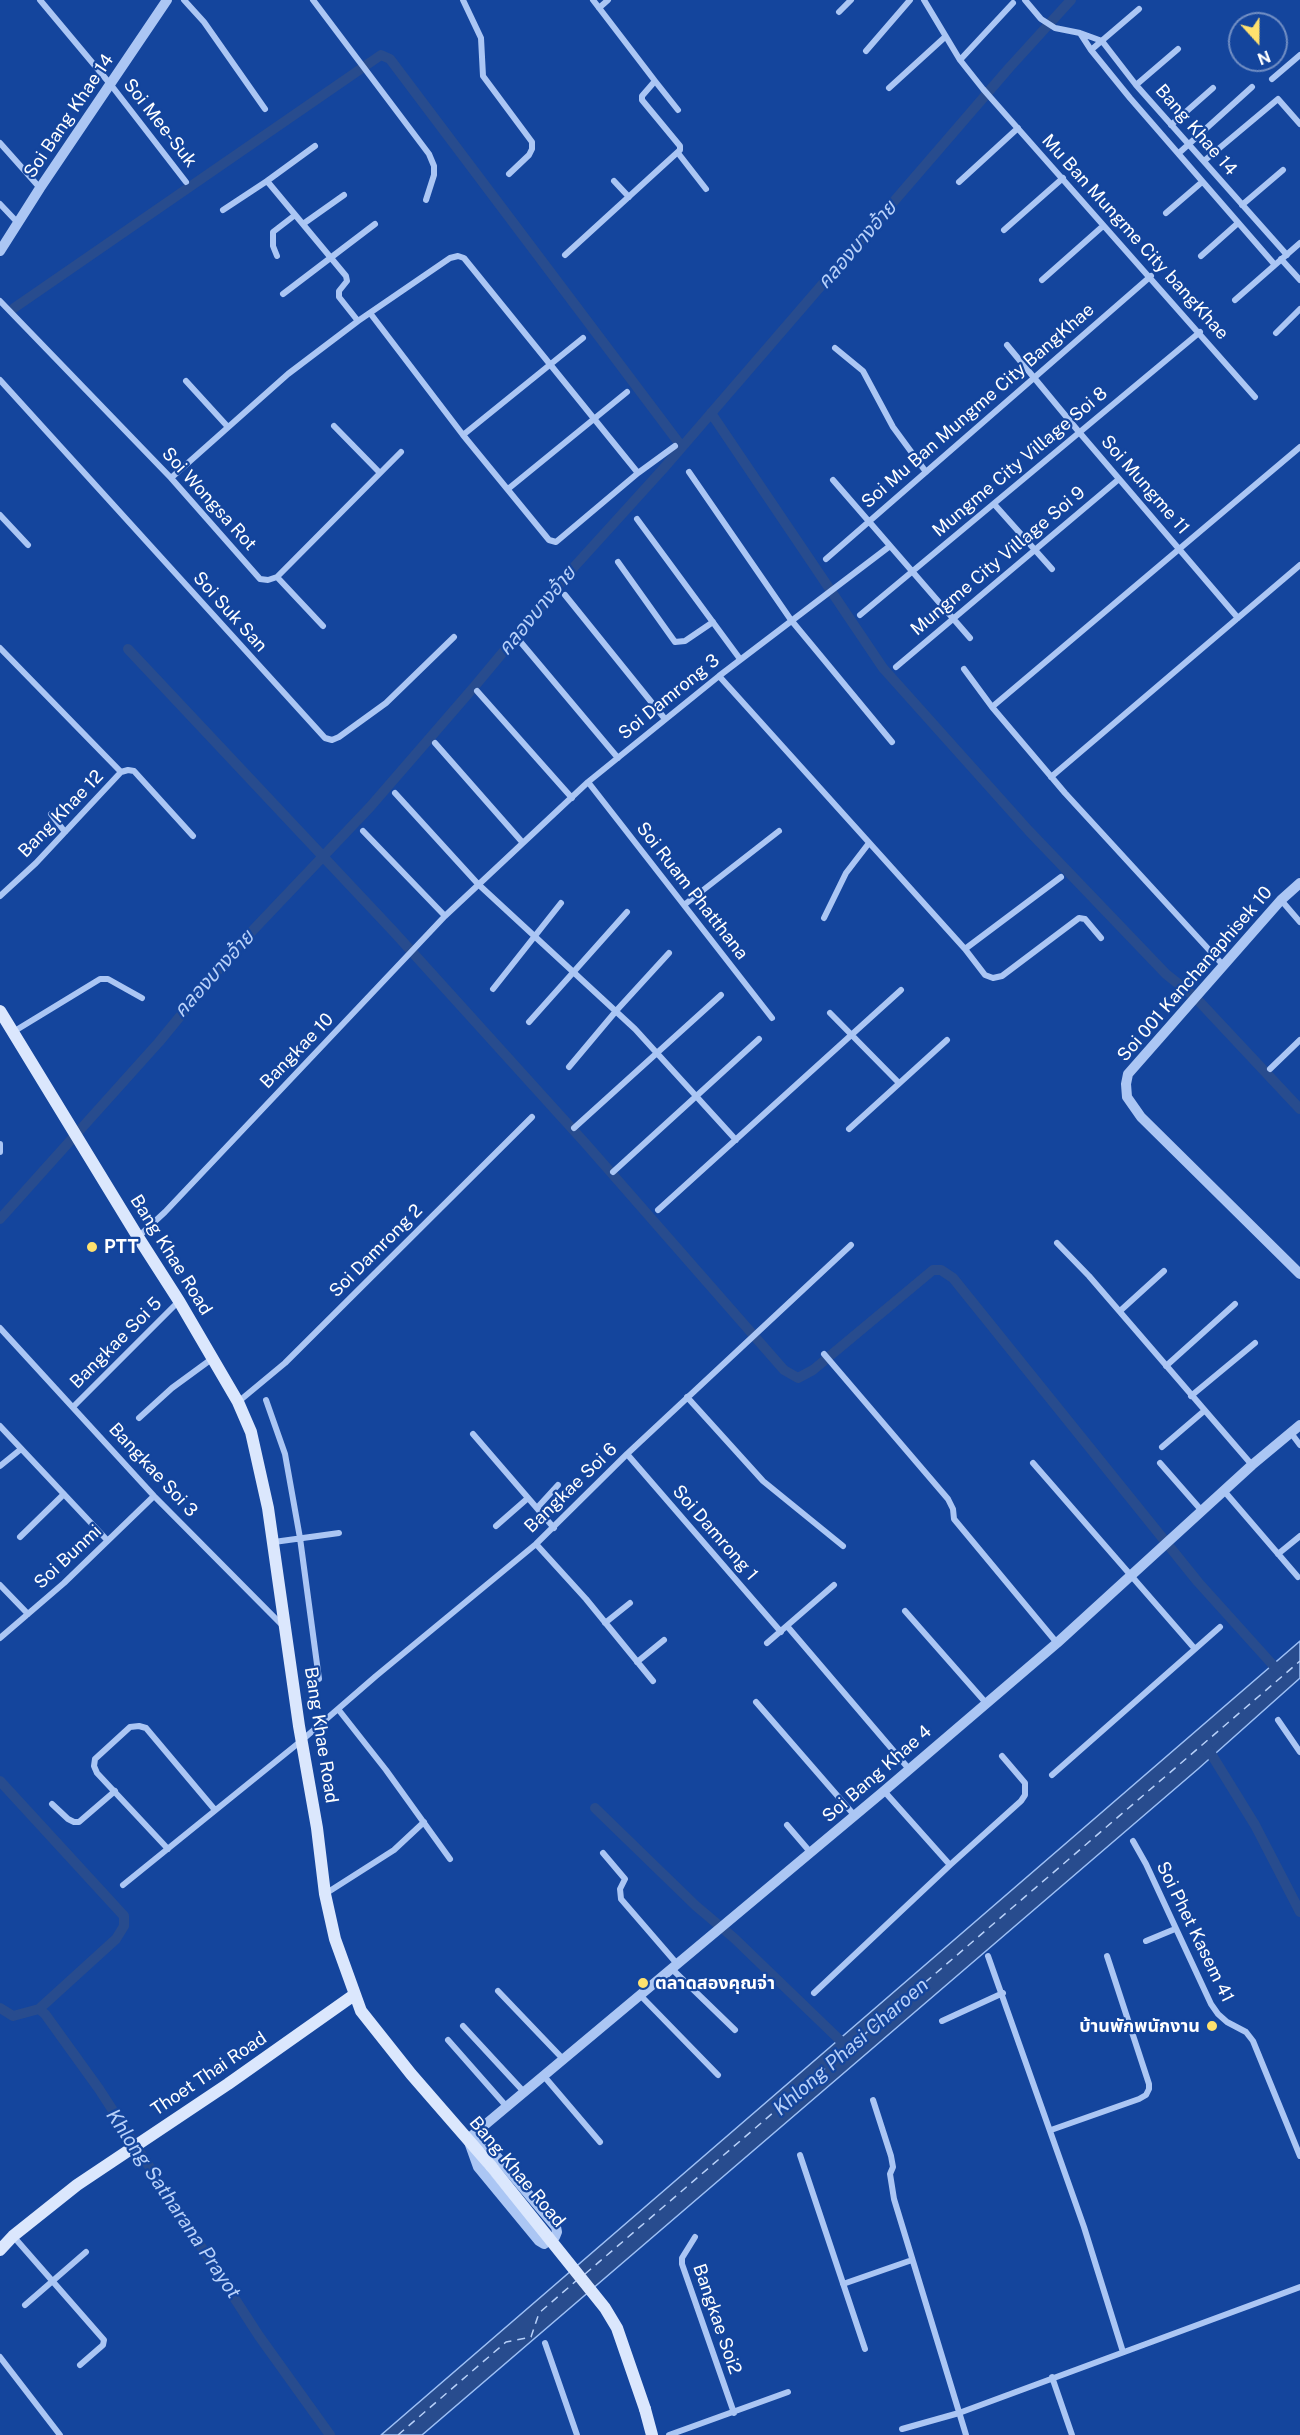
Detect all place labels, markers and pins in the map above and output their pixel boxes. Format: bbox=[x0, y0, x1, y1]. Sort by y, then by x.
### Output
place label: PTT bbox=[104, 1236, 139, 1258]
marker: PTT bbox=[85, 1240, 99, 1254]
place label: ตลาดสองคุณจ่า bbox=[655, 1972, 775, 1994]
marker: ตลาดสองคุณจ่า bbox=[636, 1976, 650, 1990]
place label: บ้านพักพนักงาน bbox=[1079, 2015, 1200, 2037]
marker: บ้านพักพนักงาน bbox=[1205, 2019, 1219, 2033]

